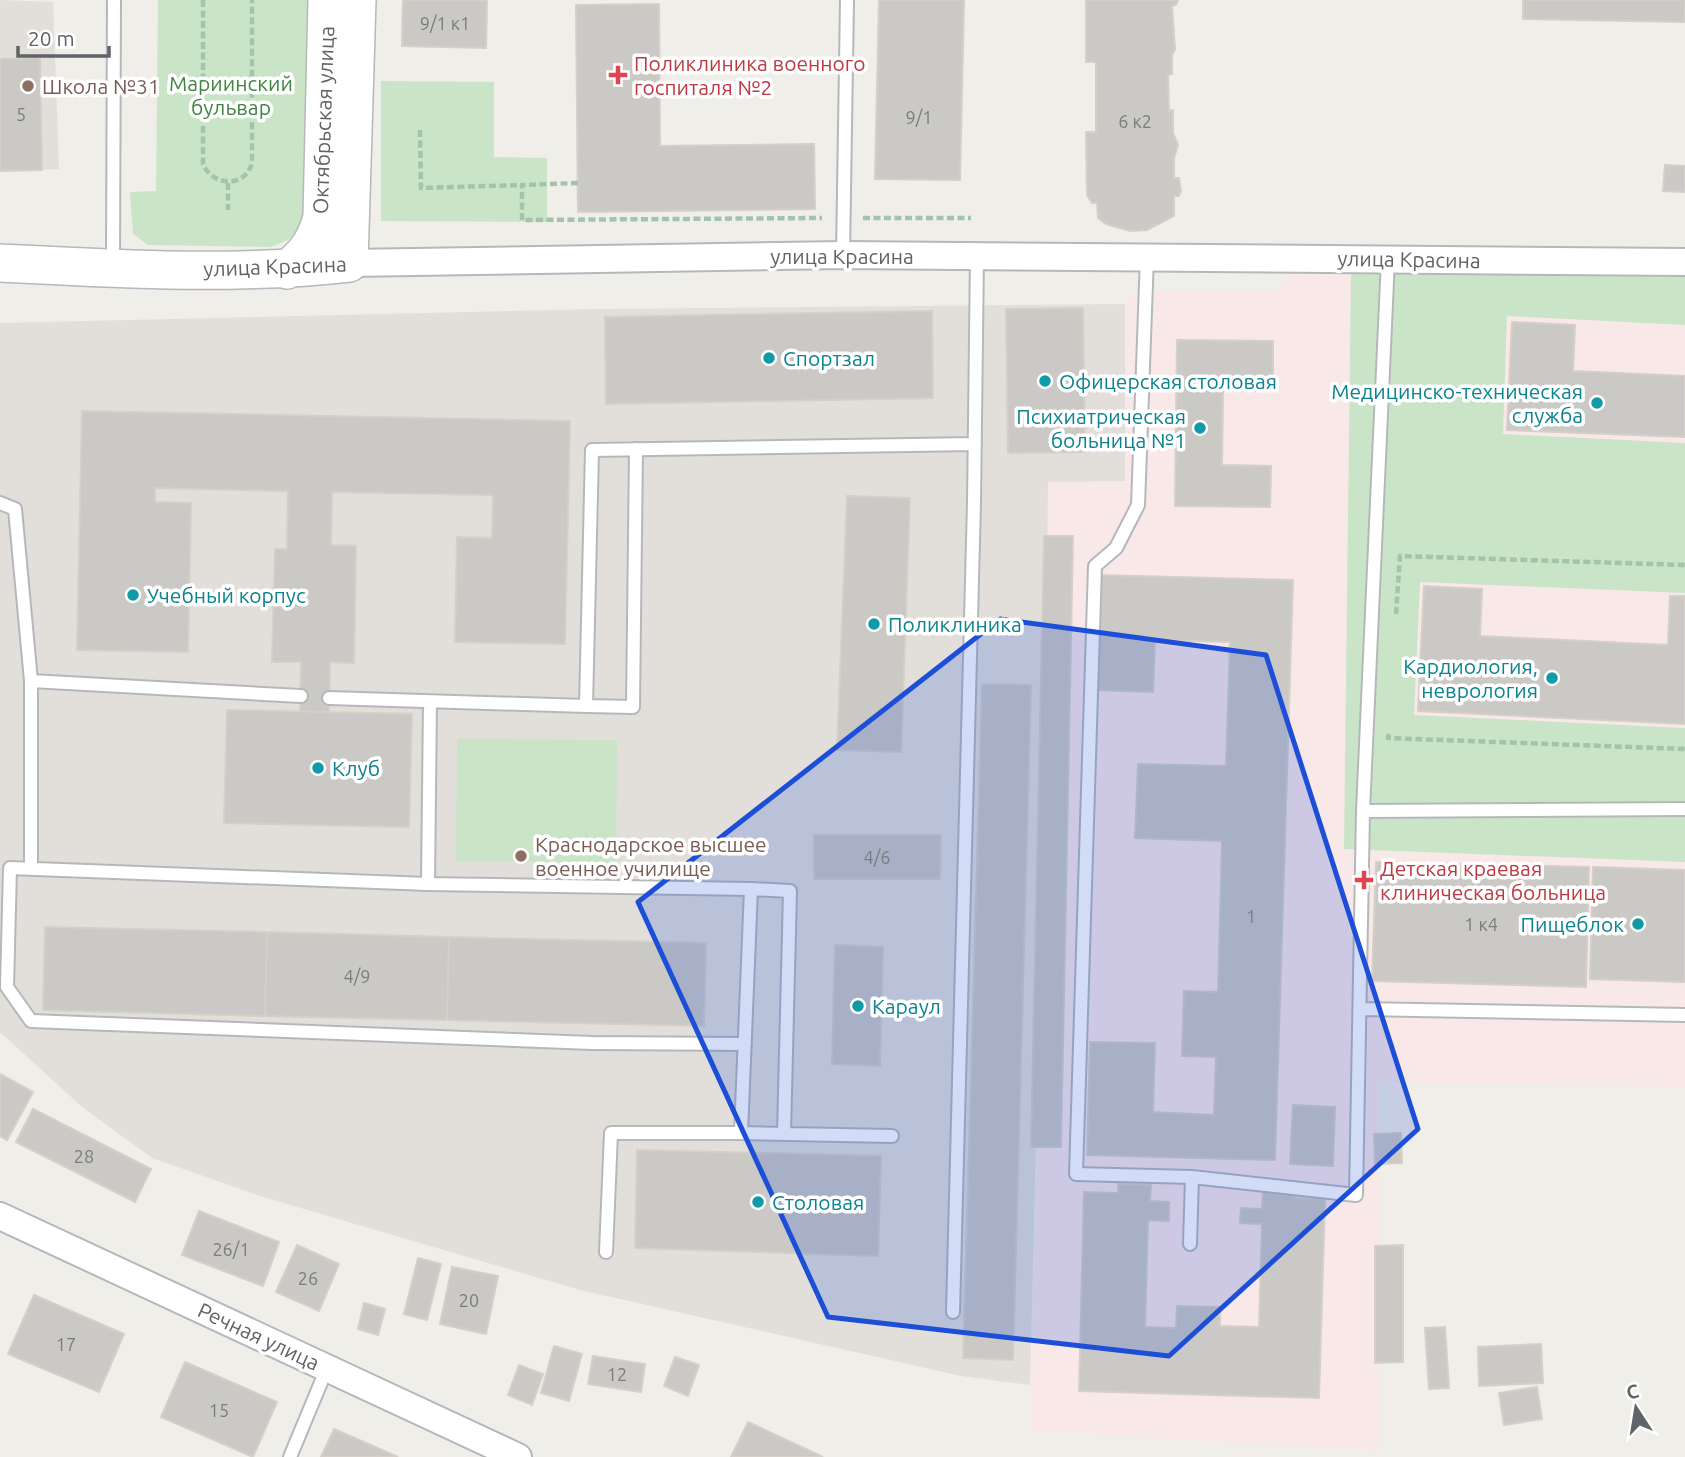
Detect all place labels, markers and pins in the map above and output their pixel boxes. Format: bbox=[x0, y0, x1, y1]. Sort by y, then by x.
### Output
place label: Поликлиника военного госпиталя №2 bbox=[634, 51, 866, 99]
marker: Поликлиника военного госпиталя №2 bbox=[608, 65, 628, 85]
place label: Школа №31 bbox=[42, 74, 160, 98]
marker: Школа №31 bbox=[20, 78, 36, 94]
place label: Спортзал bbox=[783, 346, 875, 370]
marker: Спортзал bbox=[761, 350, 777, 366]
place label: Офицерская столовая bbox=[1059, 369, 1277, 393]
marker: Офицерская столовая bbox=[1037, 373, 1053, 389]
place label: Медицинско-техническая служба bbox=[1331, 379, 1583, 427]
marker: Медицинско-техническая служба bbox=[1589, 395, 1605, 411]
place label: Психиатрическая больница №1 bbox=[1016, 404, 1186, 452]
marker: Психиатрическая больница №1 bbox=[1192, 420, 1208, 436]
place label: Учебный корпус bbox=[147, 583, 306, 607]
marker: Учебный корпус bbox=[125, 587, 141, 603]
place label: Поликлиника bbox=[888, 612, 1022, 636]
marker: Поликлиника bbox=[866, 616, 882, 632]
place label: Кардиология, неврология bbox=[1403, 654, 1538, 702]
marker: Кардиология, неврология bbox=[1544, 670, 1560, 686]
place label: Клуб bbox=[332, 756, 380, 780]
marker: Клуб bbox=[310, 760, 326, 776]
place label: Краснодарское высшее военное училище bbox=[535, 832, 767, 880]
marker: Краснодарское высшее военное училище bbox=[513, 848, 529, 864]
place label: Детская краевая клиническая больница bbox=[1380, 856, 1606, 904]
marker: Детская краевая клиническая больница bbox=[1354, 870, 1374, 890]
place label: Пищеблок bbox=[1521, 912, 1624, 936]
marker: Пищеблок bbox=[1630, 916, 1646, 932]
place label: Караул bbox=[872, 994, 941, 1018]
marker: Караул bbox=[850, 998, 866, 1014]
place label: Столовая bbox=[772, 1190, 864, 1214]
marker: Столовая bbox=[750, 1194, 766, 1210]

